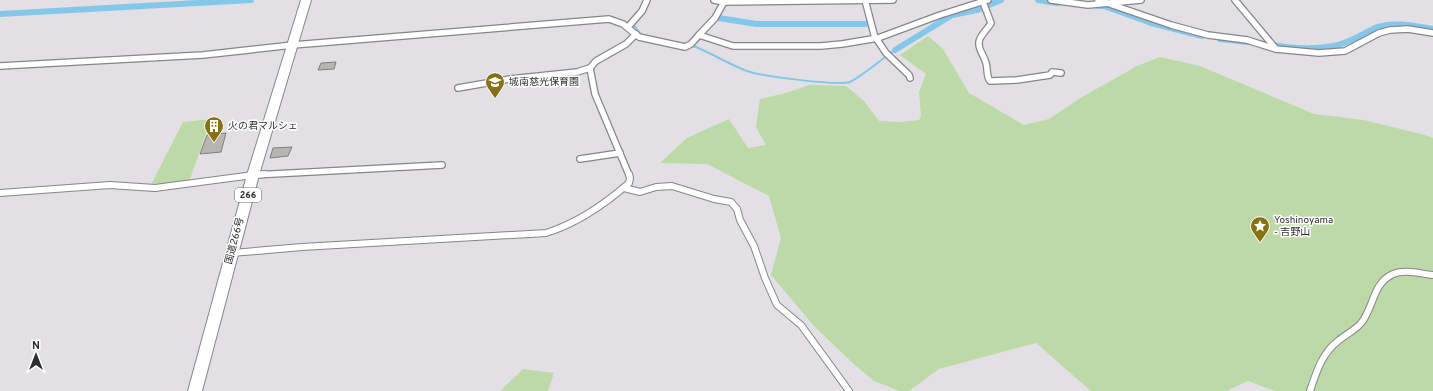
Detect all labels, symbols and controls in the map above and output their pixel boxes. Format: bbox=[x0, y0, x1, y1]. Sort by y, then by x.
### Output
school or university icon: 城南慈光保育園 bbox=[484, 71, 506, 99]
place label: 城南慈光保育園 bbox=[509, 76, 579, 89]
building icon: 火の君マルシェ bbox=[203, 115, 225, 143]
place label: 火の君マルシェ bbox=[228, 120, 298, 133]
road number: 266 bbox=[235, 188, 261, 202]
place label: Yoshinoyama - 吉野山 bbox=[1274, 214, 1333, 239]
place icon: Yoshinoyama - 吉野山 bbox=[1249, 215, 1271, 243]
street label: 国道266号 bbox=[223, 216, 247, 266]
north arrow bbox=[16, 335, 56, 375]
text: N bbox=[32, 339, 40, 353]

